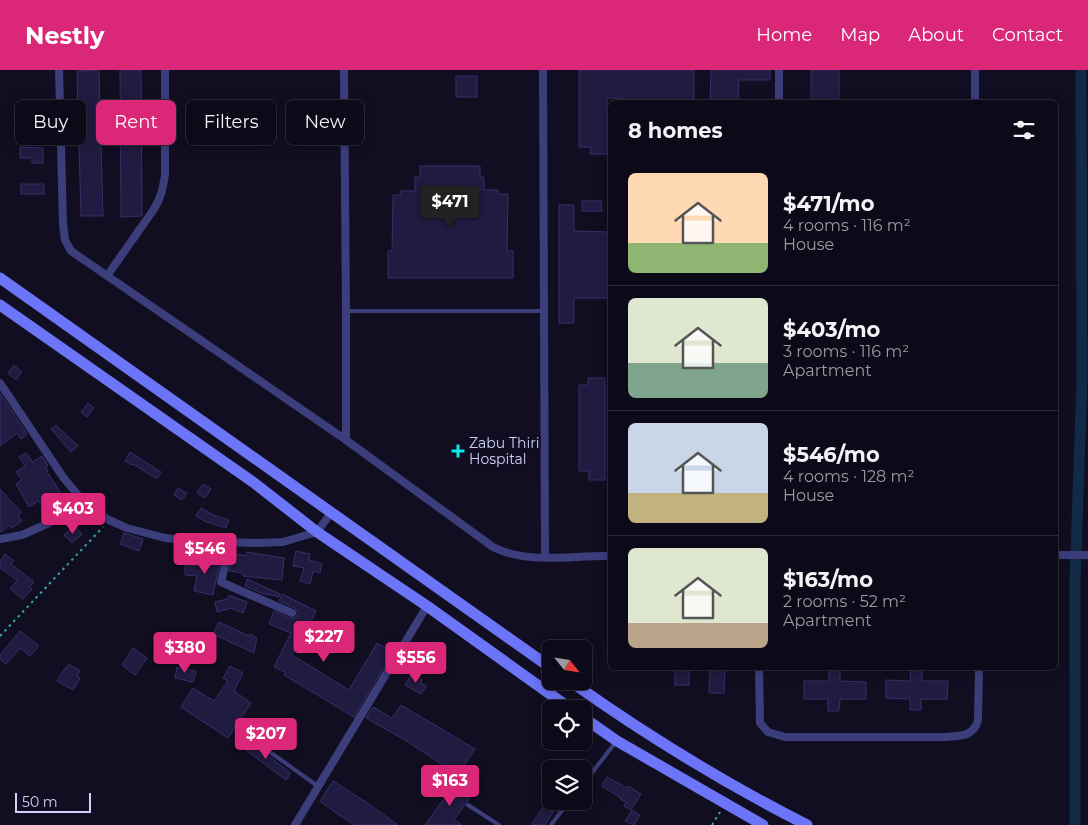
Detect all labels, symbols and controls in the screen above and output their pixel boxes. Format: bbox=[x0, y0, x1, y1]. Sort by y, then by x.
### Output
text: Nestly bbox=[25, 21, 104, 50]
text: Home bbox=[756, 24, 812, 46]
text: Map bbox=[840, 24, 880, 46]
text: About bbox=[908, 24, 964, 46]
text: Contact bbox=[992, 24, 1063, 46]
chip: Buy bbox=[15, 100, 86, 145]
chip: Rent bbox=[96, 100, 176, 145]
chip: Filters bbox=[186, 100, 276, 145]
chip: New bbox=[286, 100, 364, 145]
icon: filters bbox=[1010, 116, 1038, 144]
text: 8 homes bbox=[628, 118, 723, 143]
pin: $471 bbox=[420, 186, 480, 228]
text: $471/mo bbox=[783, 191, 874, 216]
text: $471 bbox=[431, 192, 469, 211]
icon: home bbox=[668, 193, 728, 253]
text: 4 rooms · 116 m² bbox=[783, 216, 911, 235]
text: House bbox=[783, 235, 834, 254]
text: $403/mo bbox=[783, 317, 880, 342]
icon: home bbox=[668, 318, 728, 378]
text: 3 rooms · 116 m² bbox=[783, 342, 909, 361]
text: Apartment bbox=[783, 361, 872, 380]
place label: Zabu Thiri Hospital bbox=[469, 434, 539, 468]
text: $546/mo bbox=[783, 442, 880, 467]
icon: home bbox=[668, 443, 728, 503]
marker: Zabu Thiri Hospital bbox=[451, 444, 465, 458]
text: 4 rooms · 128 m² bbox=[783, 467, 914, 486]
text: House bbox=[783, 486, 834, 505]
pin: $403 bbox=[43, 492, 103, 535]
text: $403 bbox=[52, 499, 94, 518]
pin: $546 bbox=[175, 532, 235, 575]
text: $546 bbox=[185, 539, 225, 558]
text: $163/mo bbox=[783, 567, 873, 592]
icon: home bbox=[668, 568, 728, 628]
text: 2 rooms · 52 m² bbox=[783, 592, 906, 611]
text: Apartment bbox=[783, 611, 872, 630]
pin: $227 bbox=[294, 620, 354, 663]
text: $227 bbox=[304, 627, 344, 646]
pin: $380 bbox=[155, 632, 215, 674]
text: $380 bbox=[164, 638, 206, 657]
north arrow bbox=[542, 640, 592, 690]
map controls bbox=[542, 640, 592, 810]
pin: $556 bbox=[386, 642, 446, 684]
text: $556 bbox=[396, 648, 436, 667]
button: locate bbox=[542, 700, 592, 750]
pin: $207 bbox=[236, 718, 296, 760]
text: $207 bbox=[246, 724, 286, 743]
button: layers bbox=[542, 760, 592, 810]
pin: $163 bbox=[420, 764, 480, 807]
text: $163 bbox=[432, 771, 468, 790]
scale bar bbox=[15, 790, 91, 813]
text: 50 m bbox=[22, 793, 58, 811]

